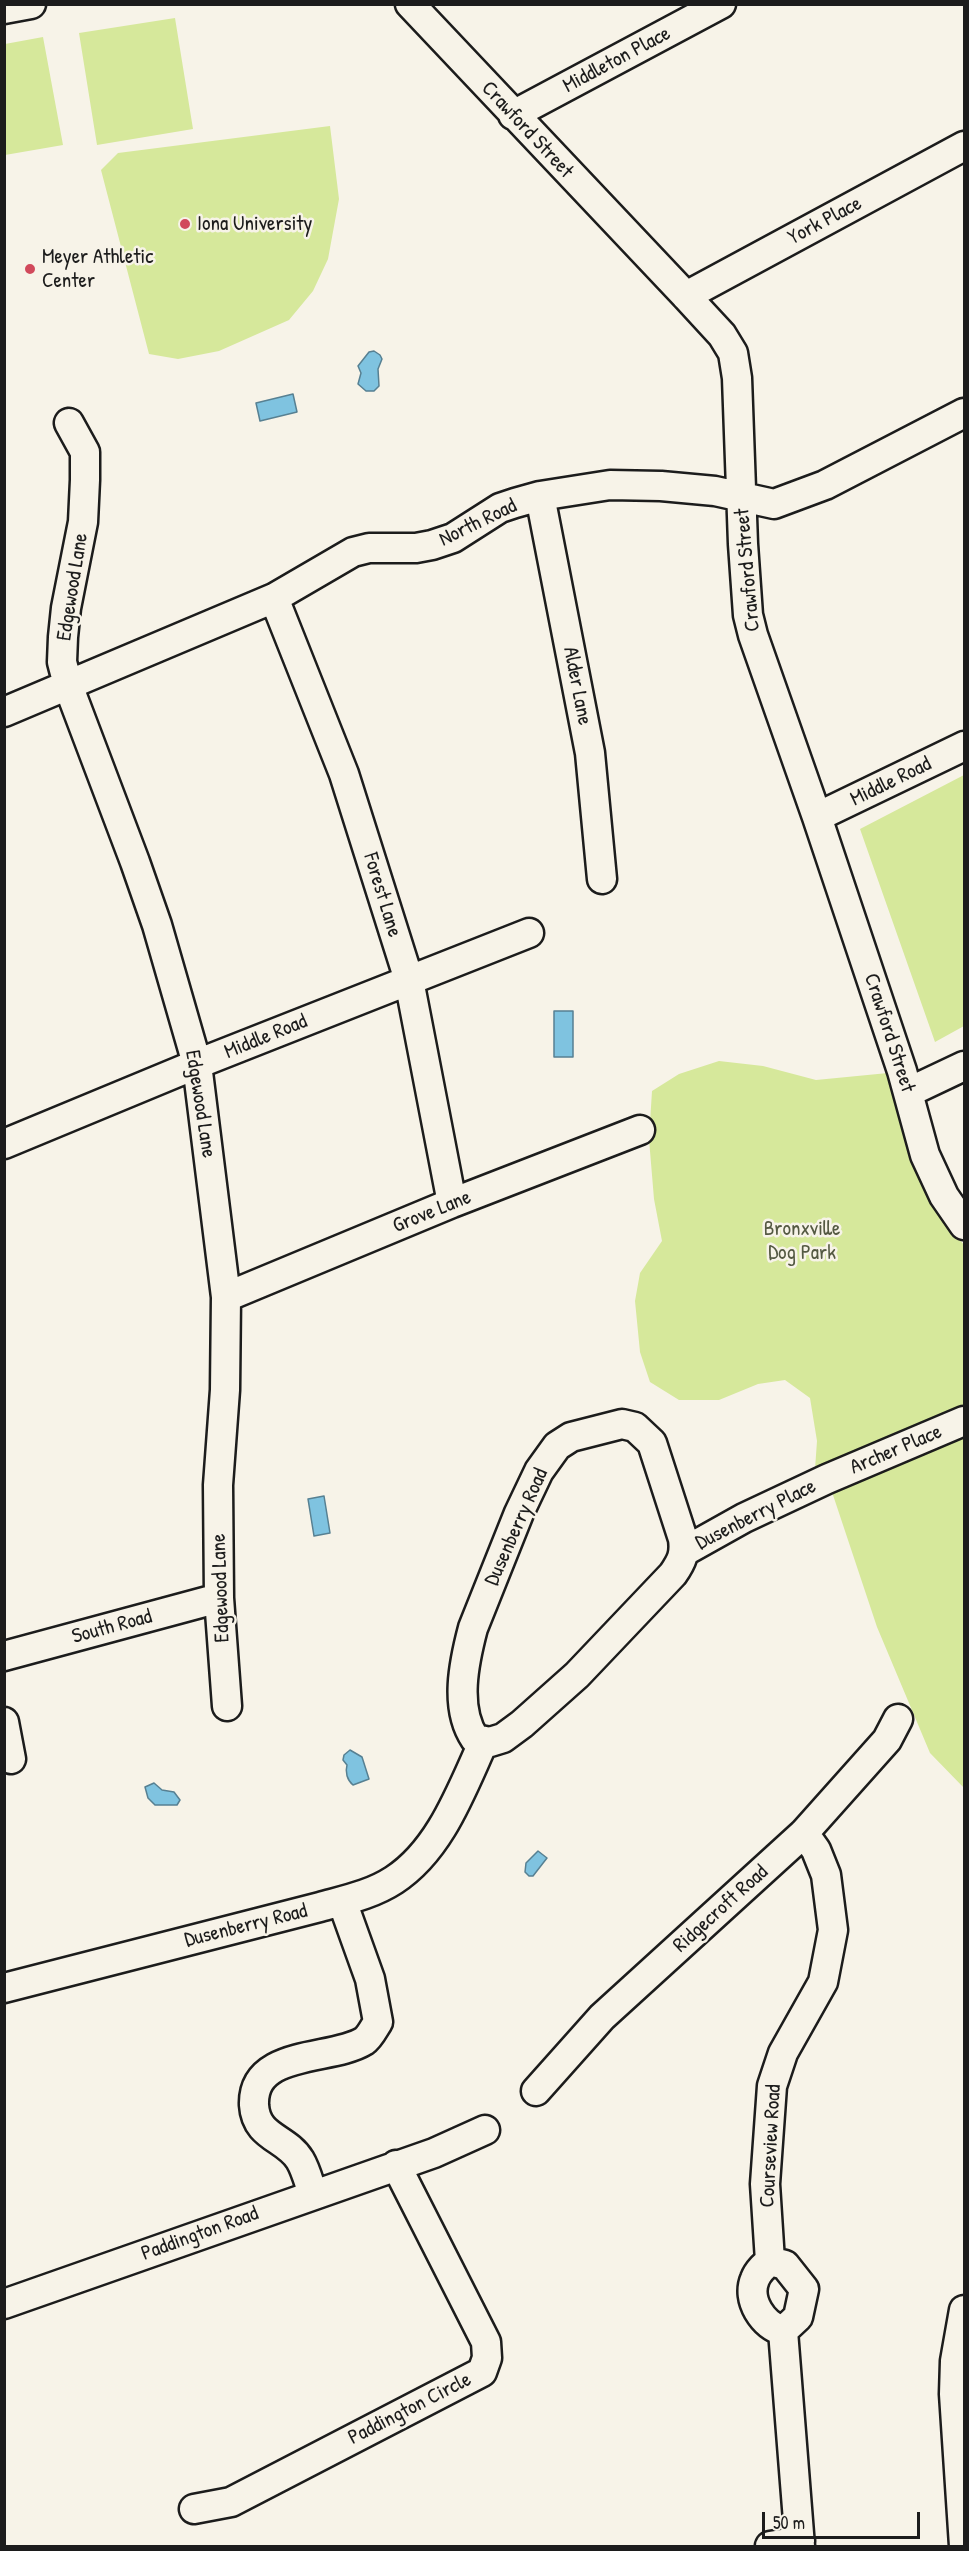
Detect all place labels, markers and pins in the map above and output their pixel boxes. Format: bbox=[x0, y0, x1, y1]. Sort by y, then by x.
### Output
place label: Iona University bbox=[197, 211, 312, 237]
marker: Iona University bbox=[178, 217, 192, 231]
place label: Meyer Athletic Center bbox=[42, 244, 153, 294]
marker: Meyer Athletic Center bbox=[23, 262, 37, 276]

